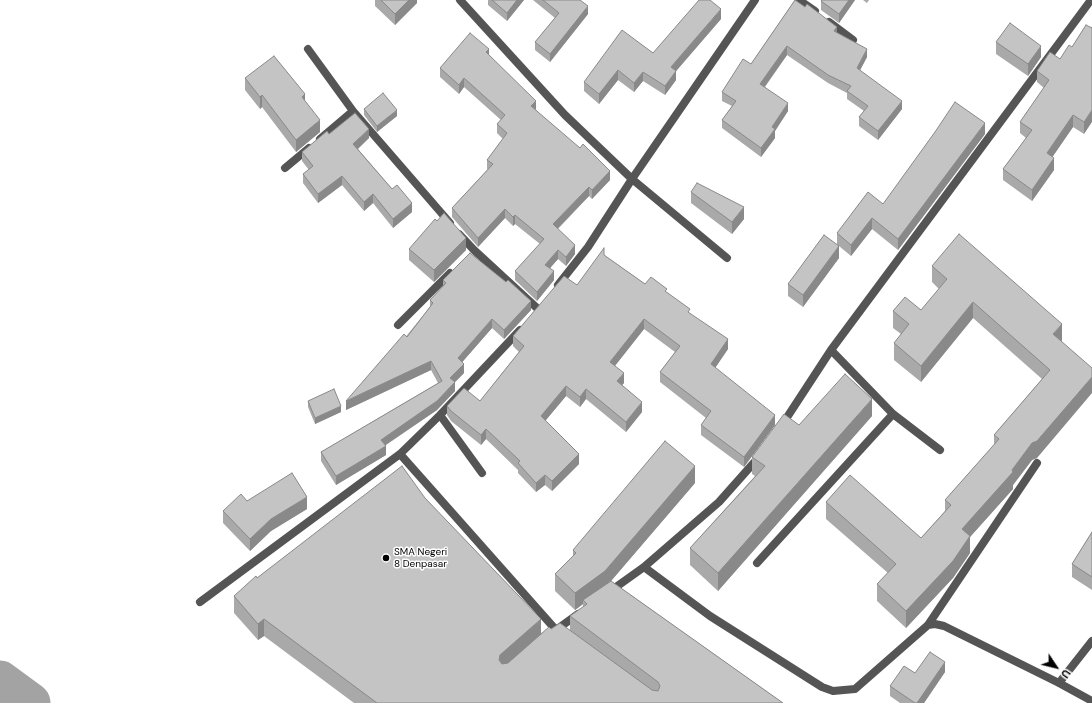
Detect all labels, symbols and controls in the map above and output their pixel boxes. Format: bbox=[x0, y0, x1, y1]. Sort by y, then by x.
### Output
place label: SMA Negeri 8 Denpasar bbox=[394, 546, 447, 570]
marker: SMA Negeri 8 Denpasar bbox=[381, 553, 391, 563]
north arrow bbox=[1036, 647, 1076, 687]
text: U bbox=[1058, 667, 1074, 681]

